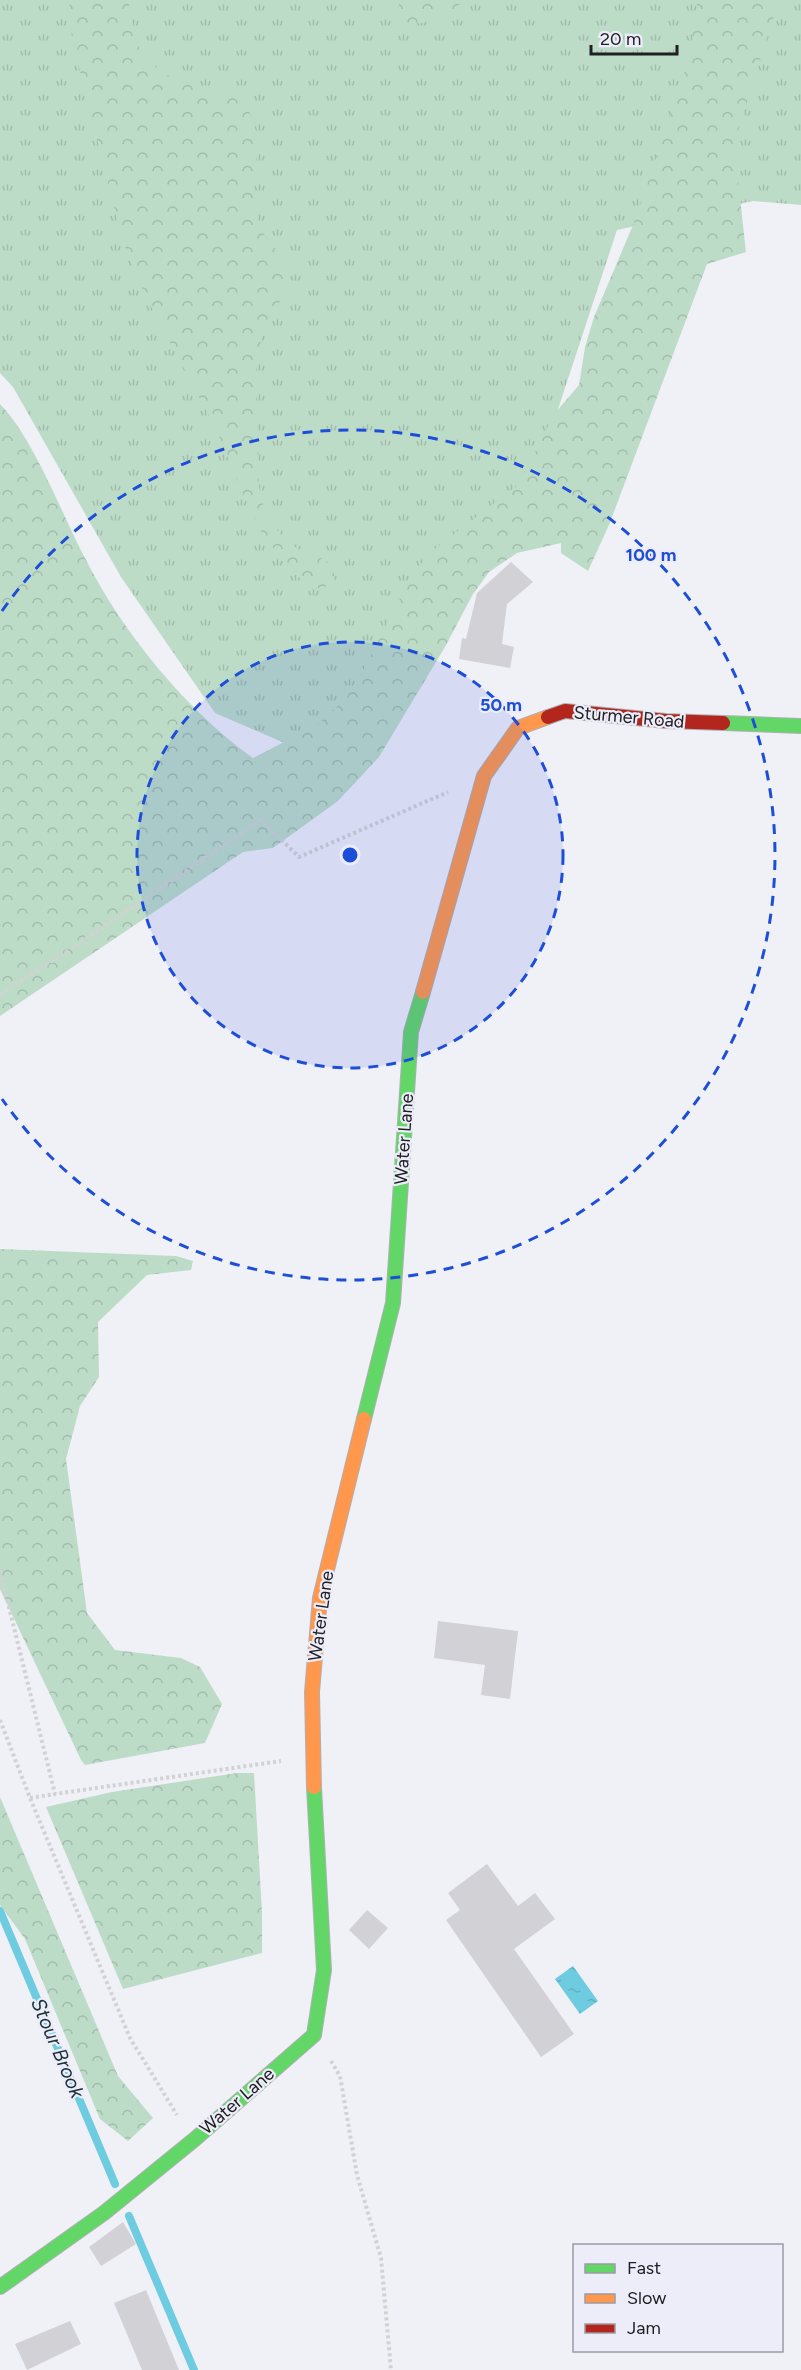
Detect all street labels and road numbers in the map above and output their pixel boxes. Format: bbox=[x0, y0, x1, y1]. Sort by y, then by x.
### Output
street label: Sturmer Road bbox=[573, 701, 685, 733]
street label: Water Lane bbox=[390, 1093, 418, 1185]
street label: Water Lane bbox=[304, 1569, 338, 1663]
street label: Water Lane bbox=[195, 2063, 279, 2139]

